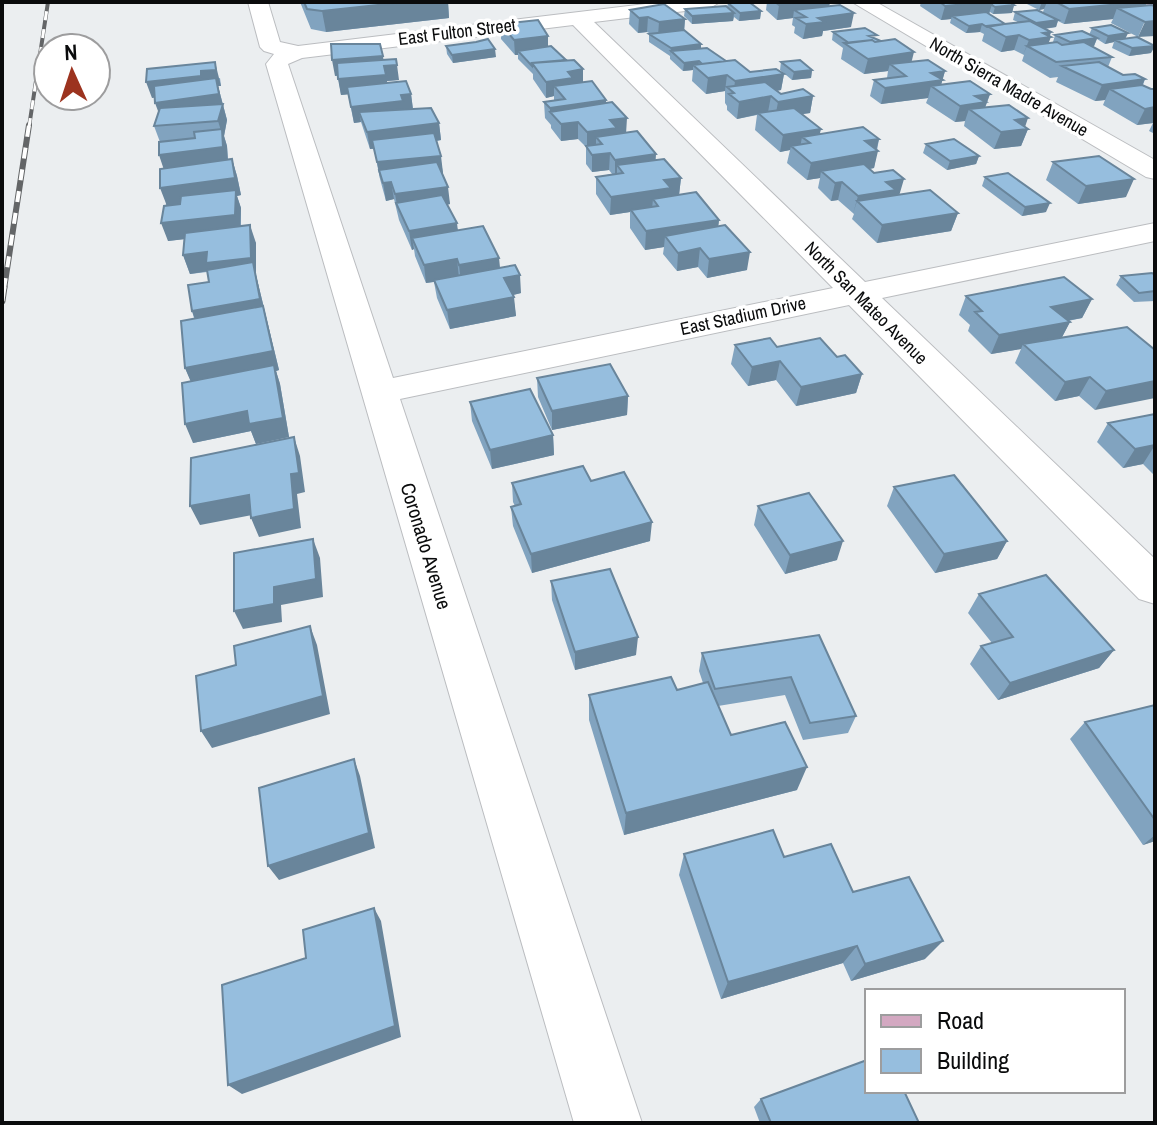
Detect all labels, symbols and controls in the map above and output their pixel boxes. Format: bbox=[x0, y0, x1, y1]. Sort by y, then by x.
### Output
street label: East Fulton Street bbox=[397, 12, 517, 51]
street label: North Sierra Madre Avenue bbox=[925, 31, 1093, 142]
north arrow bbox=[32, 32, 112, 112]
text: N bbox=[64, 37, 78, 67]
street label: North San Mateo Avenue bbox=[799, 236, 933, 370]
street label: East Stadium Drive bbox=[678, 290, 808, 341]
street label: Coronado Avenue bbox=[394, 479, 459, 612]
legend bbox=[865, 989, 1125, 1093]
text: Road bbox=[937, 1004, 984, 1036]
text: Building bbox=[937, 1044, 1009, 1076]

